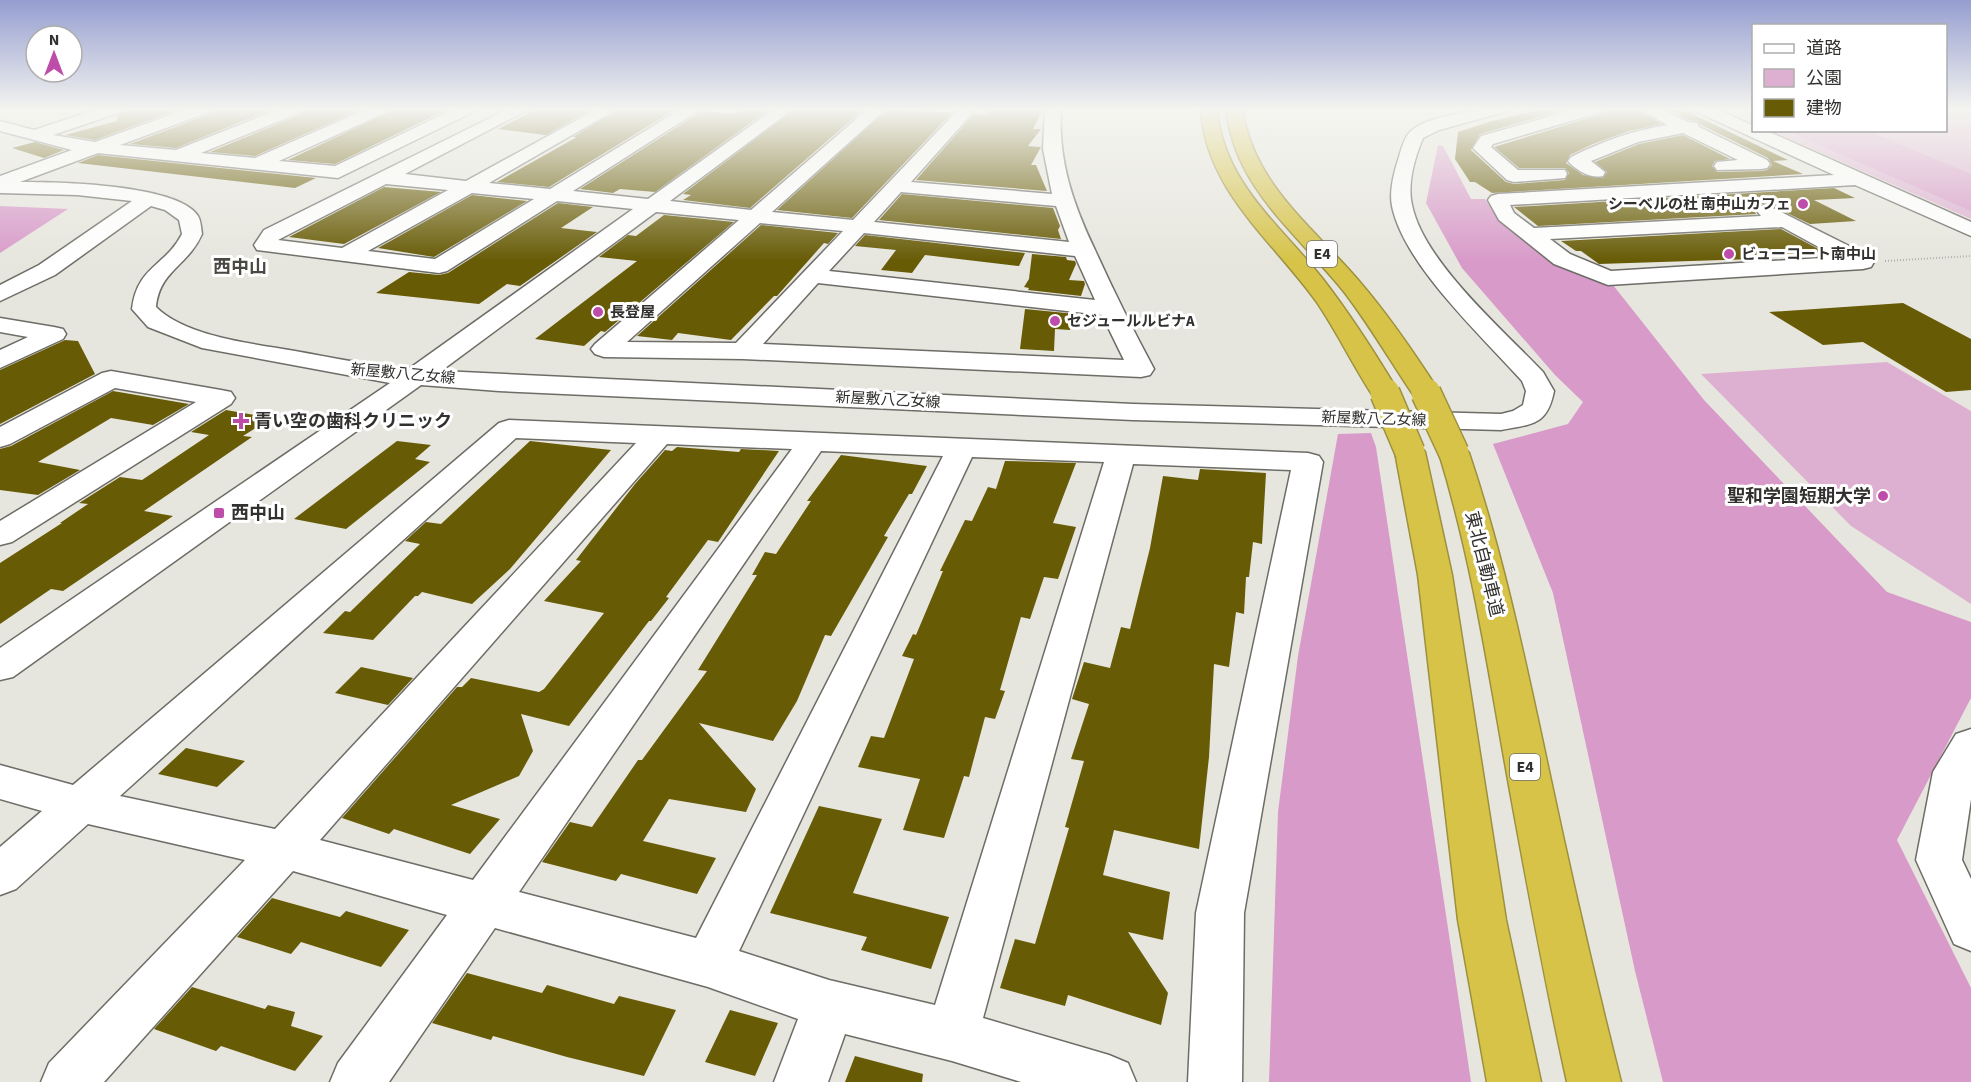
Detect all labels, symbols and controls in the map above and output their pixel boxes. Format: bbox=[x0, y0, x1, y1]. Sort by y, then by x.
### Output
north arrow bbox=[24, 24, 84, 84]
legend bbox=[1752, 24, 1947, 132]
text: N bbox=[49, 29, 59, 51]
text: 道路 bbox=[1806, 36, 1842, 61]
text: 公園 bbox=[1806, 66, 1842, 91]
text: 建物 bbox=[1806, 96, 1842, 121]
place label: シーベルの杜 南中山カフェ bbox=[1608, 194, 1791, 215]
marker: シーベルの杜 南中山カフェ bbox=[1796, 197, 1810, 211]
road number: E4 bbox=[1307, 241, 1337, 267]
place label: ビューコート南中山 bbox=[1741, 244, 1876, 265]
marker: ビューコート南中山 bbox=[1722, 247, 1736, 261]
district label: 西中山 bbox=[213, 255, 267, 280]
place label: 長登屋 bbox=[610, 302, 655, 323]
marker: 長登屋 bbox=[591, 305, 605, 319]
place label: セジュールルビナA bbox=[1067, 311, 1195, 332]
marker: セジュールルビナA bbox=[1048, 314, 1062, 328]
street label: 新屋敷八乙女線 bbox=[350, 359, 456, 389]
street label: 新屋敷八乙女線 bbox=[835, 387, 941, 413]
street label: 新屋敷八乙女線 bbox=[1321, 407, 1427, 431]
place label: 青い空の歯科クリニック bbox=[254, 409, 452, 434]
marker: 青い空の歯科クリニック bbox=[232, 412, 250, 430]
place label: 聖和学園短期大学 bbox=[1727, 484, 1871, 509]
marker: 聖和学園短期大学 bbox=[1876, 489, 1890, 503]
place label: 西中山 bbox=[231, 501, 285, 526]
marker: 西中山 bbox=[212, 506, 226, 520]
street label: 東北自動車道 bbox=[1459, 509, 1509, 619]
road number: E4 bbox=[1510, 754, 1540, 780]

